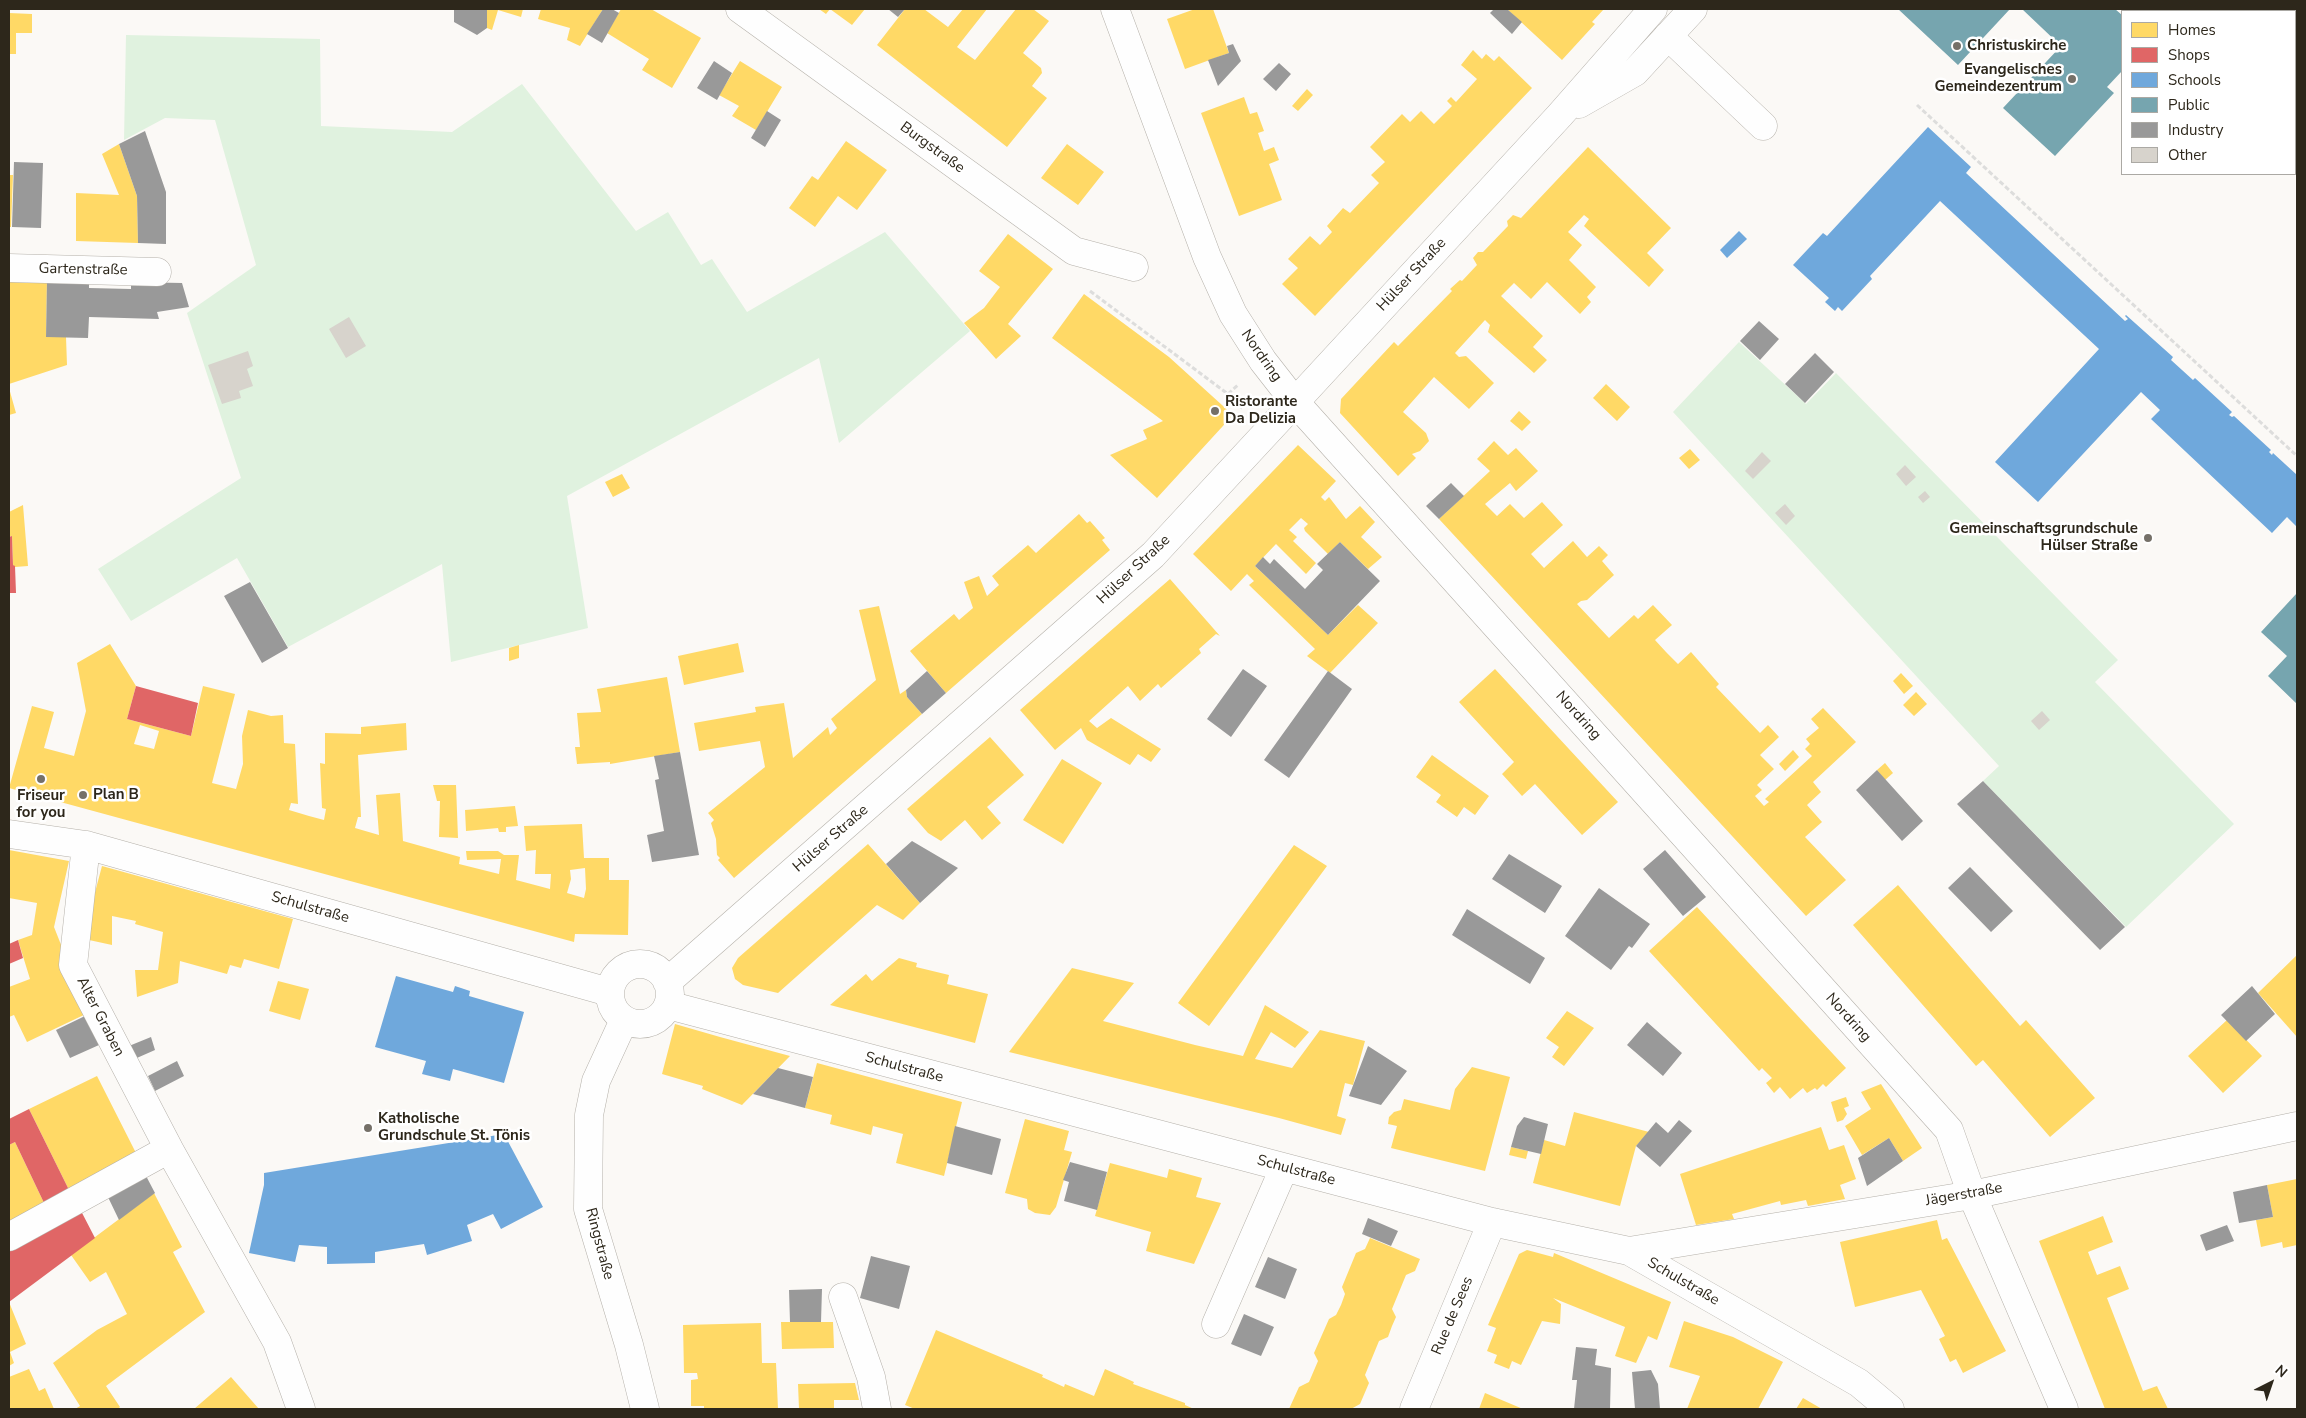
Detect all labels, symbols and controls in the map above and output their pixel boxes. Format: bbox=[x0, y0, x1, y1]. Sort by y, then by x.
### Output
legend bbox=[2121, 10, 2296, 175]
text: Homes bbox=[2168, 20, 2216, 40]
place label: Christuskirche bbox=[1967, 37, 2066, 55]
marker: Christuskirche bbox=[1951, 40, 1963, 52]
text: Shops bbox=[2168, 45, 2210, 65]
place label: Evangelisches Gemeindezentrum bbox=[1935, 61, 2062, 96]
text: Schools bbox=[2168, 70, 2221, 90]
marker: Evangelisches Gemeindezentrum bbox=[2066, 73, 2078, 85]
text: Public bbox=[2168, 95, 2209, 115]
street label: Burgstraße bbox=[896, 119, 968, 177]
text: Industry bbox=[2168, 120, 2223, 140]
text: Other bbox=[2168, 145, 2207, 165]
street label: Hülser Straße bbox=[1374, 235, 1450, 315]
street label: Gartenstraße bbox=[38, 260, 128, 280]
street label: Nordring bbox=[1237, 326, 1285, 386]
place label: Ristorante Da Delizia bbox=[1225, 393, 1297, 428]
marker: Ristorante Da Delizia bbox=[1209, 405, 1221, 417]
place label: Gemeinschaftsgrundschule Hülser Straße bbox=[1949, 520, 2138, 555]
street label: Hülser Straße bbox=[1094, 532, 1174, 608]
marker: Gemeinschaftsgrundschule Hülser Straße bbox=[2142, 532, 2154, 544]
street label: Nordring bbox=[1551, 688, 1605, 744]
marker: Friseur for you bbox=[35, 773, 47, 785]
place label: Plan B bbox=[93, 786, 139, 804]
place label: Friseur for you bbox=[17, 787, 65, 822]
marker: Plan B bbox=[77, 789, 89, 801]
street label: Hülser Straße bbox=[790, 802, 872, 876]
street label: Schulstraße bbox=[269, 888, 351, 928]
street label: Alter Graben bbox=[72, 974, 128, 1060]
street label: Nordring bbox=[1821, 990, 1875, 1046]
street label: Schulstraße bbox=[863, 1049, 945, 1087]
place label: Katholische Grundschule St. Tönis bbox=[378, 1110, 530, 1145]
marker: Katholische Grundschule St. Tönis bbox=[362, 1122, 374, 1134]
street label: Schulstraße bbox=[1255, 1152, 1337, 1190]
street label: Jägerstraße bbox=[1924, 1179, 2004, 1211]
street label: Ringstraße bbox=[581, 1206, 617, 1282]
street label: Schulstraße bbox=[1644, 1254, 1722, 1310]
street label: Rue de Sees bbox=[1428, 1274, 1478, 1358]
north arrow bbox=[2246, 1358, 2296, 1408]
text: N bbox=[2271, 1361, 2291, 1382]

